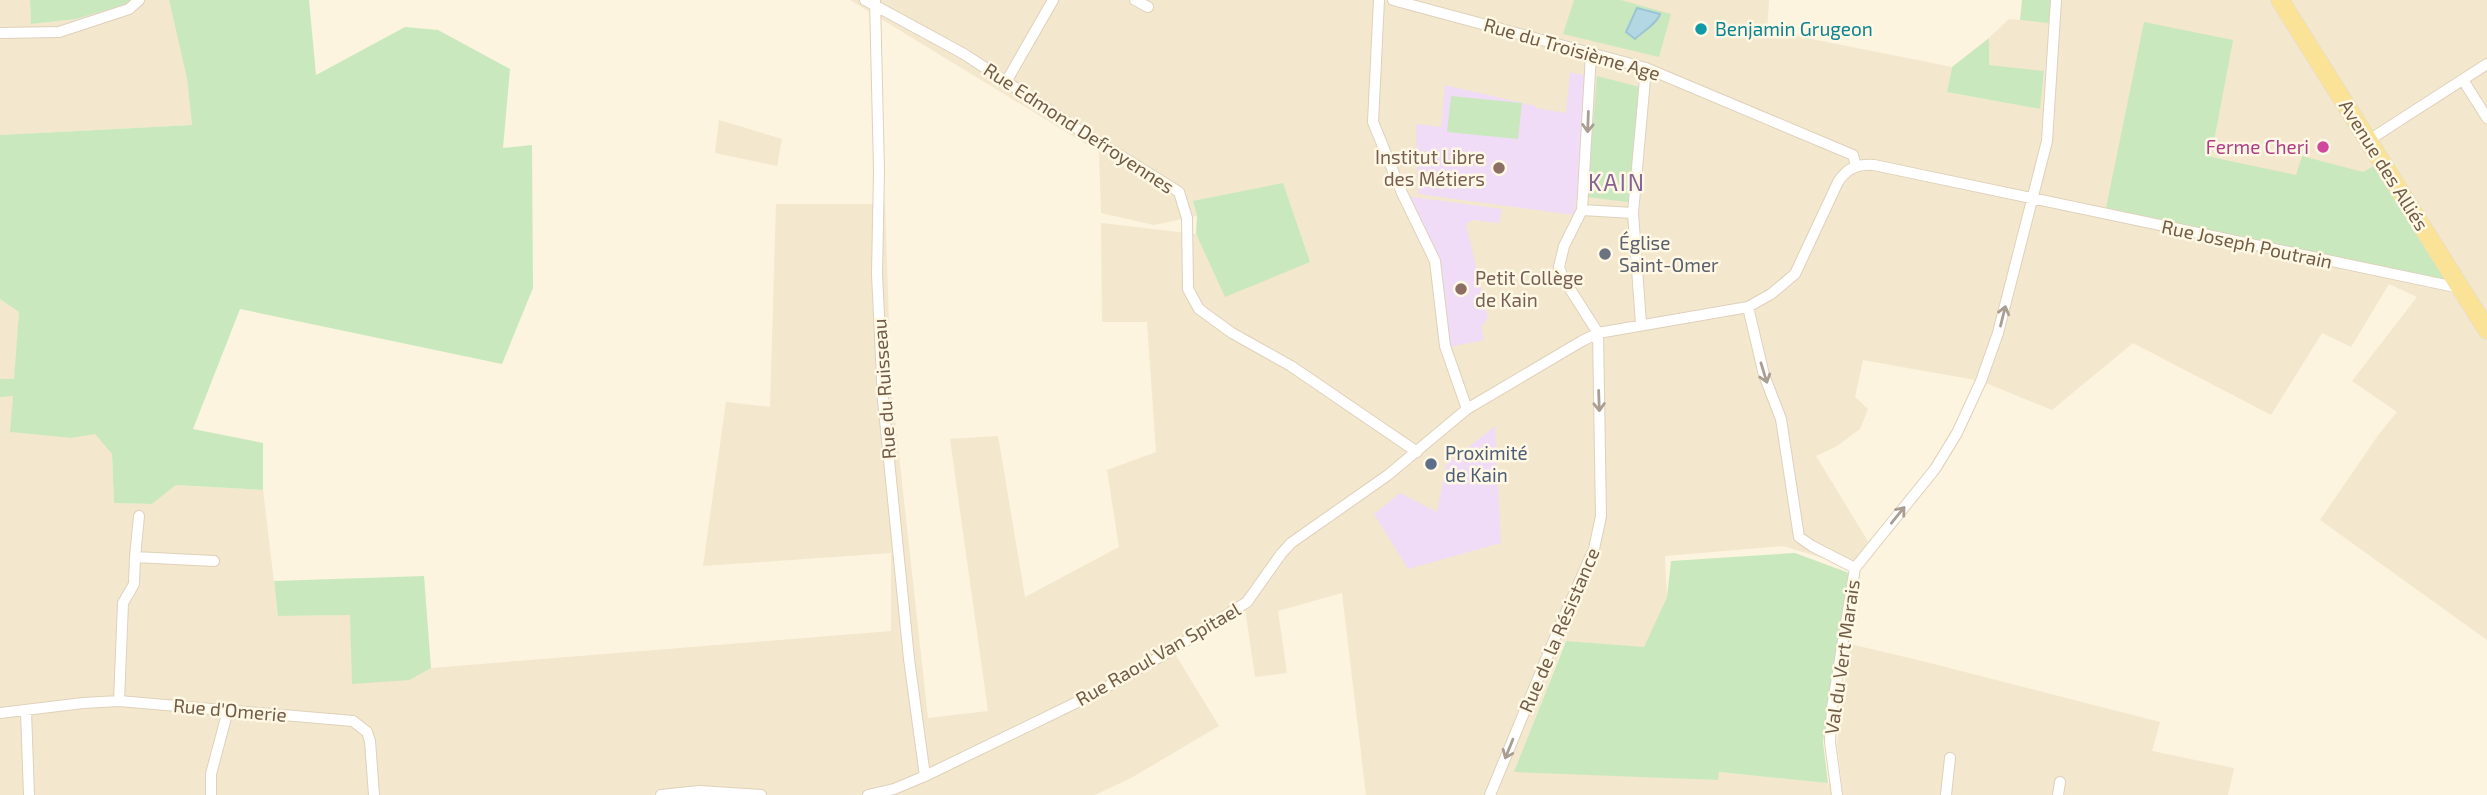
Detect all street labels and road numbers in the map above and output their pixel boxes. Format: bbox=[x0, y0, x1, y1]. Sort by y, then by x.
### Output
street label: Rue du Troisième Age bbox=[1481, 12, 1663, 85]
street label: Rue Edmond Defroyennes bbox=[980, 57, 1179, 198]
street label: Avenue des Alliés bbox=[2335, 95, 2434, 234]
street label: Rue Joseph Poutrain bbox=[2160, 214, 2334, 273]
street label: Rue du Ruisseau bbox=[867, 318, 900, 460]
street label: Rue de la Résistance bbox=[1513, 544, 1604, 716]
street label: Val du Vert Marais bbox=[1819, 578, 1864, 736]
street label: Rue Raoul Van Spitael bbox=[1071, 597, 1245, 710]
street label: Rue d'Omerie bbox=[172, 693, 288, 726]

